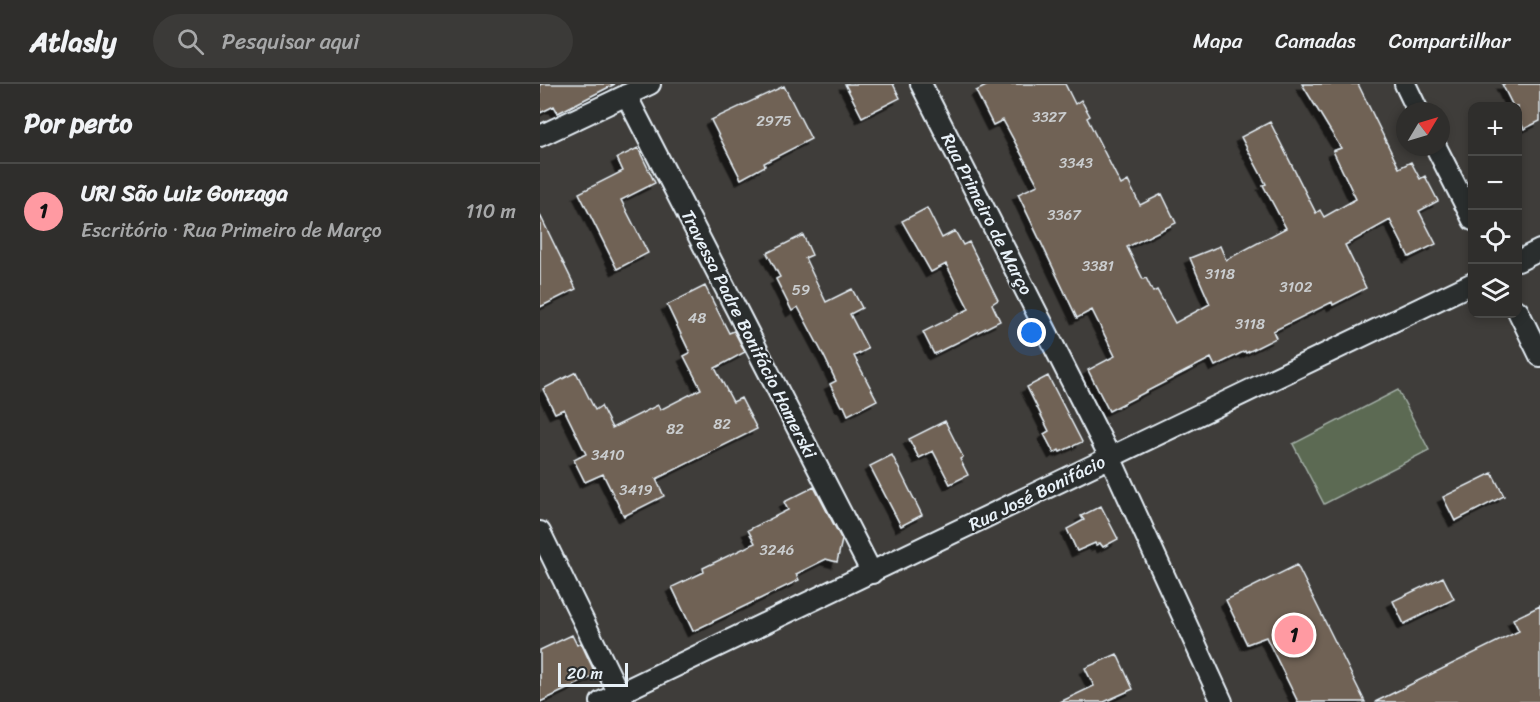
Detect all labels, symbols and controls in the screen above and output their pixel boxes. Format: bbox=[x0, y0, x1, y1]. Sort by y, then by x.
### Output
search box bbox=[153, 14, 573, 68]
text: Atlasly bbox=[30, 17, 117, 66]
text: Pesquisar aqui bbox=[222, 22, 359, 61]
text: Mapa bbox=[1193, 22, 1242, 60]
text: Camadas bbox=[1275, 22, 1356, 60]
text: Compartilhar bbox=[1389, 22, 1510, 60]
icon: search bbox=[174, 25, 207, 58]
text: Por perto bbox=[24, 100, 132, 146]
north arrow bbox=[1396, 102, 1450, 156]
map controls bbox=[1468, 102, 1522, 318]
button: + bbox=[1468, 102, 1522, 156]
house number: 3327 bbox=[1032, 104, 1067, 130]
house number: 2975 bbox=[756, 108, 792, 134]
street label: Rua Primeiro de Março bbox=[932, 127, 1042, 301]
house number: 3343 bbox=[1059, 150, 1093, 176]
button: − bbox=[1468, 156, 1522, 210]
text: URI São Luiz Gonzaga bbox=[81, 174, 288, 213]
text: 1 bbox=[39, 194, 48, 229]
text: 110 m bbox=[466, 194, 516, 229]
house number: 3367 bbox=[1047, 202, 1082, 228]
street label: Travessa Padre Bonifácio Hamerski bbox=[672, 204, 826, 465]
button: locate bbox=[1468, 210, 1522, 264]
text: Escritório · Rua Primeiro de Março bbox=[81, 213, 382, 248]
house number: 3381 bbox=[1082, 253, 1114, 279]
house number: 3118 bbox=[1205, 261, 1235, 287]
button: layers bbox=[1468, 264, 1522, 318]
house number: 3102 bbox=[1280, 274, 1313, 300]
house number: 59 bbox=[792, 277, 810, 303]
house number: 48 bbox=[688, 305, 706, 331]
house number: 3118 bbox=[1235, 311, 1265, 337]
your location bbox=[1017, 318, 1046, 347]
house number: 82 bbox=[713, 411, 731, 437]
house number: 82 bbox=[666, 416, 684, 442]
house number: 3410 bbox=[591, 442, 625, 468]
street label: Rua José Bonifácio bbox=[963, 446, 1111, 540]
house number: 3419 bbox=[619, 477, 653, 503]
house number: 3246 bbox=[760, 537, 794, 563]
pin: 1 bbox=[1274, 612, 1314, 658]
text: 20 m bbox=[567, 659, 603, 688]
scale bar bbox=[558, 660, 628, 688]

